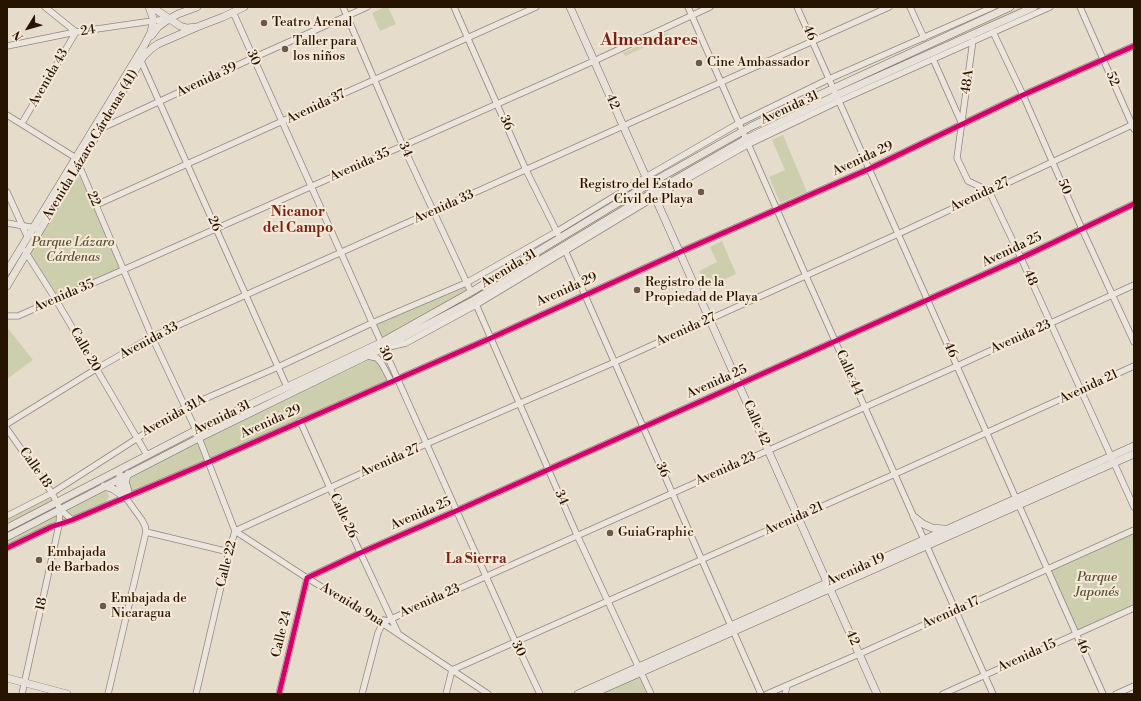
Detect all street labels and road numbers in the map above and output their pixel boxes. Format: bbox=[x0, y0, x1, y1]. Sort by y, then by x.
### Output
street label: 24 bbox=[79, 22, 97, 40]
street label: 46 bbox=[799, 23, 819, 43]
street label: Avenida 43 bbox=[26, 46, 72, 110]
street label: 30 bbox=[243, 48, 263, 68]
street label: Avenida 39 bbox=[174, 59, 240, 101]
street label: Avenida Lázaro Cárdenas (41) bbox=[40, 67, 142, 223]
street label: 48A bbox=[959, 69, 977, 95]
street label: 52 bbox=[1102, 69, 1122, 89]
street label: Avenida 37 bbox=[284, 87, 348, 127]
street label: Avenida 31 bbox=[758, 88, 822, 128]
street label: 42 bbox=[602, 92, 622, 112]
street label: 36 bbox=[496, 113, 516, 133]
street label: Avenida 29 bbox=[830, 138, 896, 180]
street label: 34 bbox=[395, 140, 415, 160]
street label: Avenida 35 bbox=[328, 145, 392, 185]
street label: Avenida 27 bbox=[948, 174, 1012, 216]
street label: 50 bbox=[1054, 177, 1074, 197]
street label: Avenida 33 bbox=[412, 187, 476, 227]
street label: 22 bbox=[83, 189, 103, 209]
street label: 26 bbox=[204, 214, 224, 234]
street label: Avenida 25 bbox=[980, 229, 1044, 271]
street label: Avenida 31 bbox=[478, 246, 540, 292]
street label: 48 bbox=[1020, 268, 1040, 288]
street label: Avenida 29 bbox=[534, 270, 600, 310]
street label: Avenida 35 bbox=[31, 276, 97, 316]
street label: Avenida 27 bbox=[654, 310, 718, 350]
street label: Avenida 23 bbox=[988, 317, 1054, 357]
street label: Avenida 33 bbox=[117, 319, 181, 363]
street label: Calle 20 bbox=[66, 325, 104, 375]
street label: 46 bbox=[940, 340, 960, 360]
street label: 30 bbox=[375, 344, 395, 364]
street label: Calle 44 bbox=[832, 348, 866, 398]
street label: Avenida 25 bbox=[684, 362, 750, 402]
street label: Avenida 21 bbox=[1057, 367, 1121, 407]
street label: Avenida 31A bbox=[139, 392, 209, 440]
street label: Avenida 31 bbox=[191, 397, 253, 439]
street label: Calle 42 bbox=[739, 398, 773, 448]
street label: Avenida 29 bbox=[238, 402, 304, 442]
street label: Avenida 27 bbox=[358, 441, 422, 481]
street label: Calle 18 bbox=[15, 445, 55, 491]
street label: Avenida 23 bbox=[693, 449, 759, 489]
street label: 36 bbox=[652, 460, 672, 480]
street label: 34 bbox=[551, 488, 571, 508]
street label: Calle 26 bbox=[326, 491, 360, 541]
street label: Avenida 25 bbox=[388, 494, 454, 534]
street label: Avenida 21 bbox=[762, 499, 826, 539]
street label: Calle 22 bbox=[214, 539, 240, 589]
street label: Avenida 19 bbox=[824, 550, 888, 590]
street label: Avenida 9na bbox=[317, 580, 387, 630]
street label: Avenida 23 bbox=[397, 581, 463, 621]
street label: Avenida 17 bbox=[920, 593, 982, 633]
street label: 18 bbox=[33, 596, 51, 612]
street label: Calle 24 bbox=[269, 609, 295, 659]
street label: 42 bbox=[842, 628, 862, 648]
street label: Avenida 15 bbox=[995, 636, 1059, 676]
street label: 46 bbox=[1072, 636, 1092, 656]
street label: 30 bbox=[508, 638, 528, 660]

